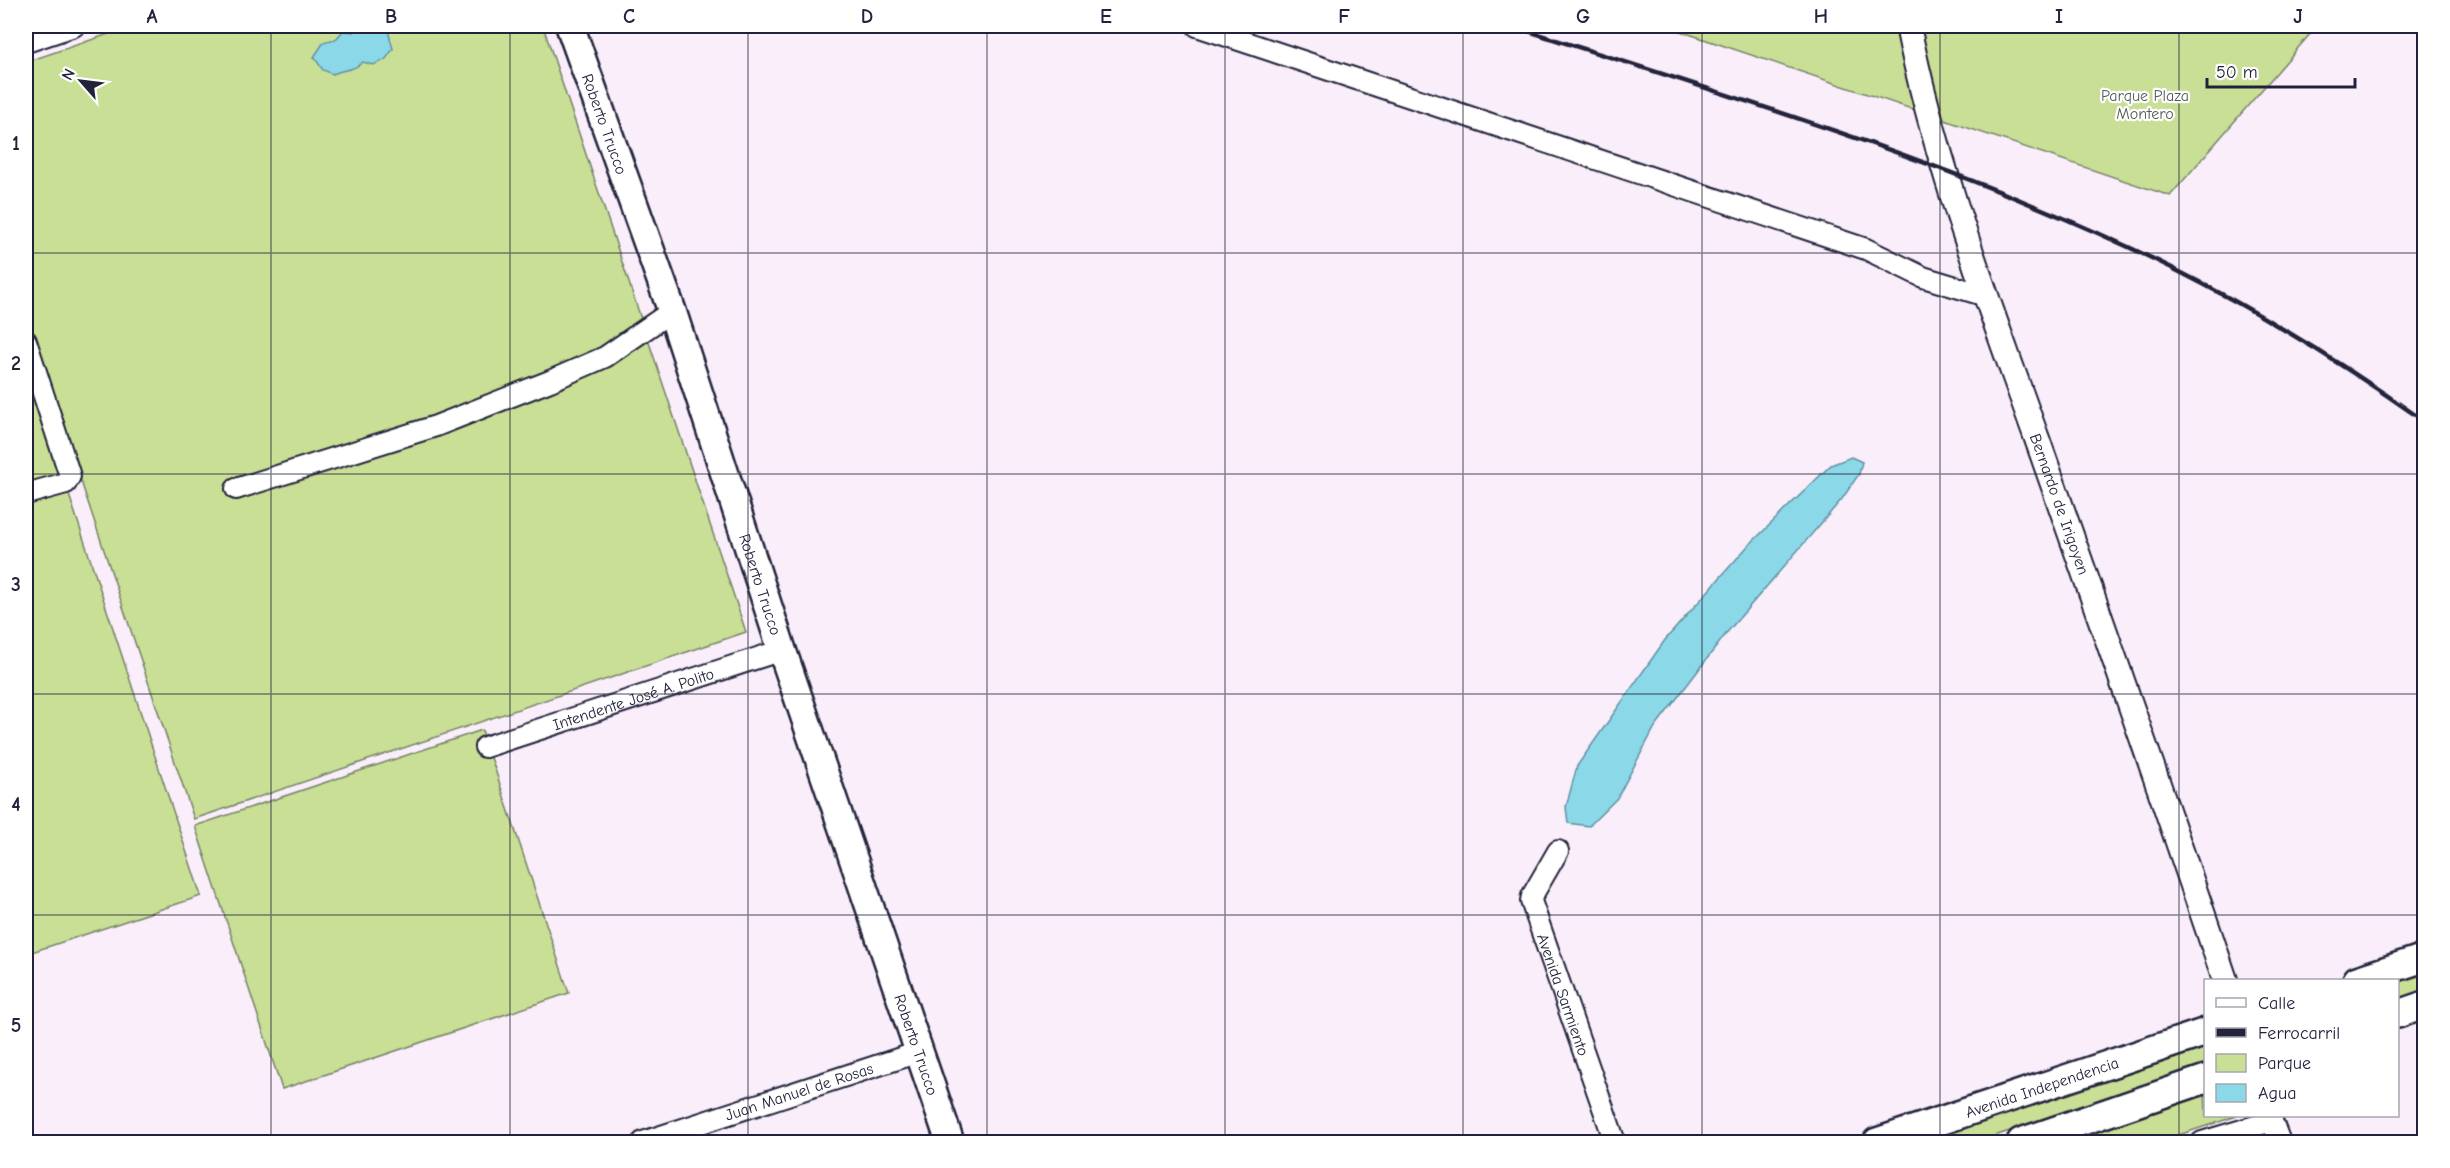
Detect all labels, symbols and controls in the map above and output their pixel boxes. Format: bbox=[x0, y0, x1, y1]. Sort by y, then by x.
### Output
text: A bbox=[146, 5, 158, 28]
text: B bbox=[385, 5, 397, 28]
text: C bbox=[623, 5, 635, 28]
text: D bbox=[861, 5, 873, 28]
text: E bbox=[1100, 5, 1112, 28]
text: F bbox=[1338, 5, 1350, 28]
text: G bbox=[1576, 5, 1590, 28]
text: H bbox=[1814, 5, 1828, 28]
text: I bbox=[2055, 5, 2063, 28]
text: J bbox=[2293, 5, 2303, 28]
north arrow bbox=[51, 51, 111, 111]
scale bar bbox=[2207, 51, 2356, 89]
text: 50 m bbox=[2216, 62, 2258, 83]
text: N bbox=[58, 66, 79, 83]
street label: Roberto Trucco bbox=[578, 72, 630, 177]
park label: Parque Plaza Montero bbox=[2101, 87, 2189, 123]
text: 1 bbox=[12, 132, 20, 155]
text: 2 bbox=[11, 352, 21, 375]
street label: Bernardo de Irigoyen bbox=[2026, 431, 2092, 577]
street label: Roberto Trucco bbox=[735, 532, 785, 638]
text: 3 bbox=[11, 573, 21, 596]
street label: Intendente José A. Polito bbox=[551, 665, 716, 734]
text: 4 bbox=[11, 793, 21, 816]
street label: Avenida Sarmiento bbox=[1533, 931, 1592, 1058]
legend bbox=[2204, 979, 2399, 1117]
street label: Roberto Trucco bbox=[890, 992, 941, 1098]
text: Calle bbox=[2258, 993, 2295, 1014]
text: 5 bbox=[11, 1014, 21, 1037]
text: Ferrocarril bbox=[2258, 1023, 2340, 1044]
text: Parque bbox=[2258, 1053, 2311, 1074]
street label: Avenida Independencia bbox=[1963, 1054, 2121, 1122]
street label: Juan Manuel de Rosas bbox=[723, 1059, 876, 1125]
text: Agua bbox=[2258, 1083, 2296, 1104]

